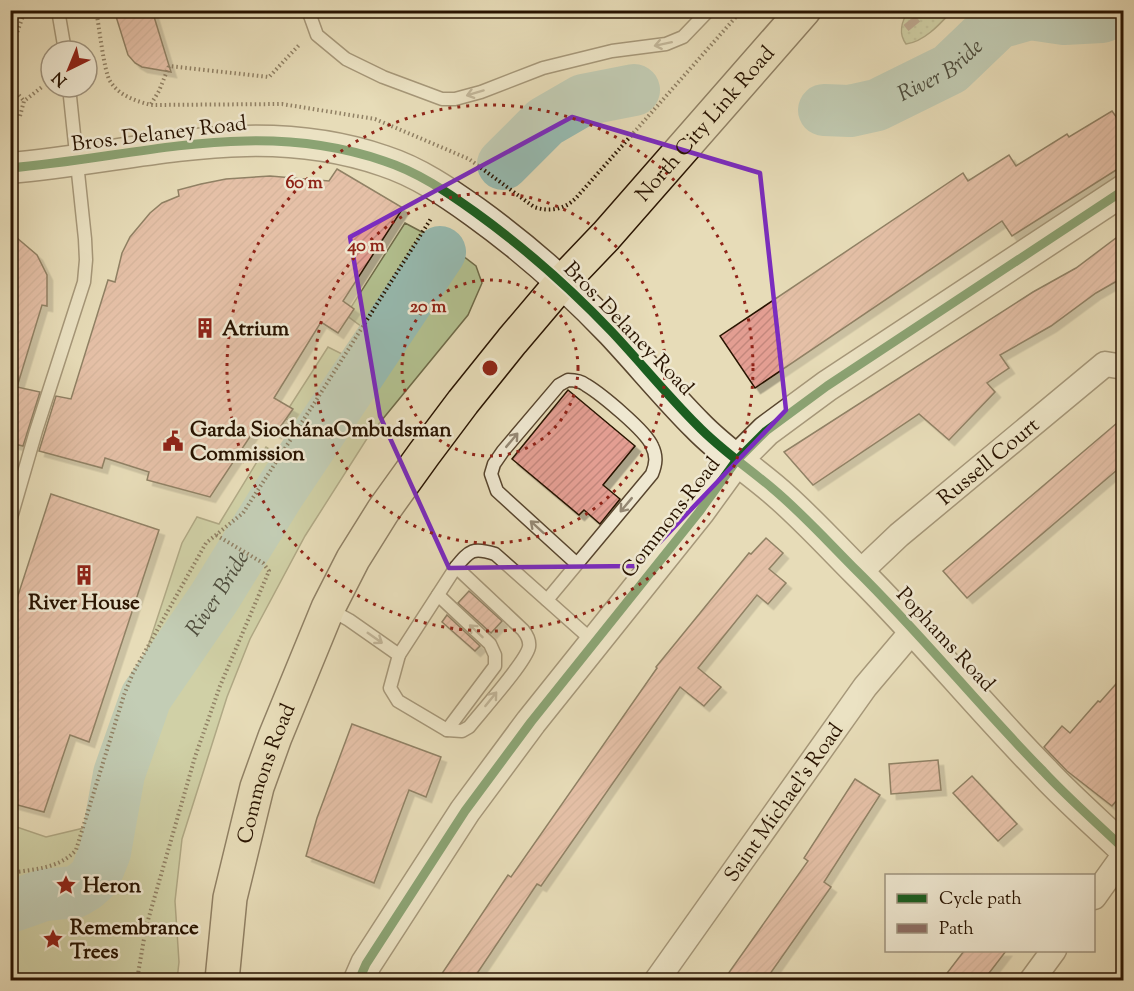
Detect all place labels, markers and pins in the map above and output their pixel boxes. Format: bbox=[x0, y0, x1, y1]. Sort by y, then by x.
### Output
place label: Atrium bbox=[222, 315, 290, 345]
building icon: Atrium bbox=[193, 316, 217, 340]
centre of rings bbox=[480, 358, 500, 378]
place label: Garda SiochánaOmbudsman Commission bbox=[190, 416, 452, 470]
public building icon: Garda SiochánaOmbudsman Commission bbox=[161, 429, 185, 453]
building icon: River House bbox=[72, 563, 96, 587]
place label: River House bbox=[28, 589, 140, 619]
place label: Heron bbox=[83, 872, 142, 902]
place icon: Heron bbox=[54, 873, 78, 897]
place label: Remembrance Trees bbox=[70, 914, 199, 968]
place icon: Remembrance Trees bbox=[41, 927, 65, 951]

